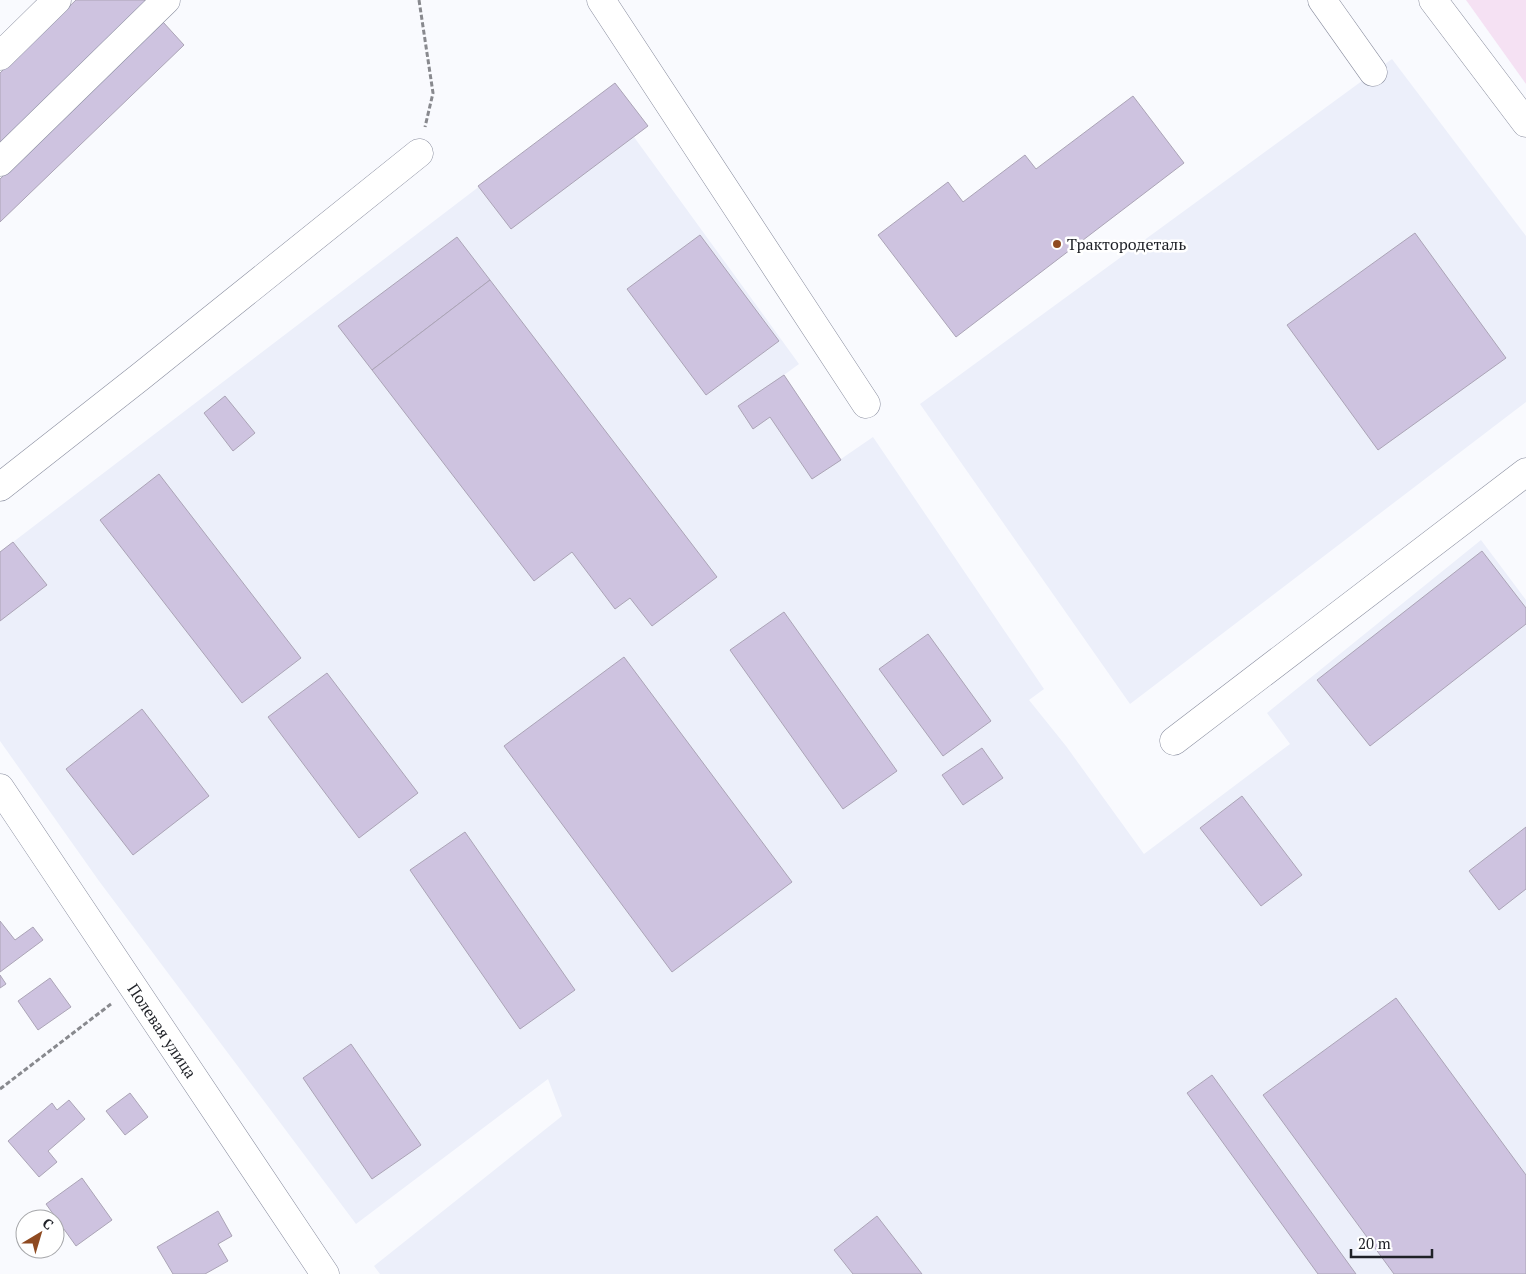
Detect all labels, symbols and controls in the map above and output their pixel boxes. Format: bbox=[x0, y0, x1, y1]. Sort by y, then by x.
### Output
place label: Трактородеталь bbox=[1067, 233, 1186, 255]
marker: Трактородеталь bbox=[1051, 238, 1063, 250]
street label: Полевая улица bbox=[123, 979, 202, 1082]
north arrow bbox=[15, 1209, 65, 1259]
text: С bbox=[39, 1213, 58, 1234]
scale bar bbox=[1351, 1226, 1432, 1258]
text: 20 m bbox=[1358, 1233, 1391, 1253]

